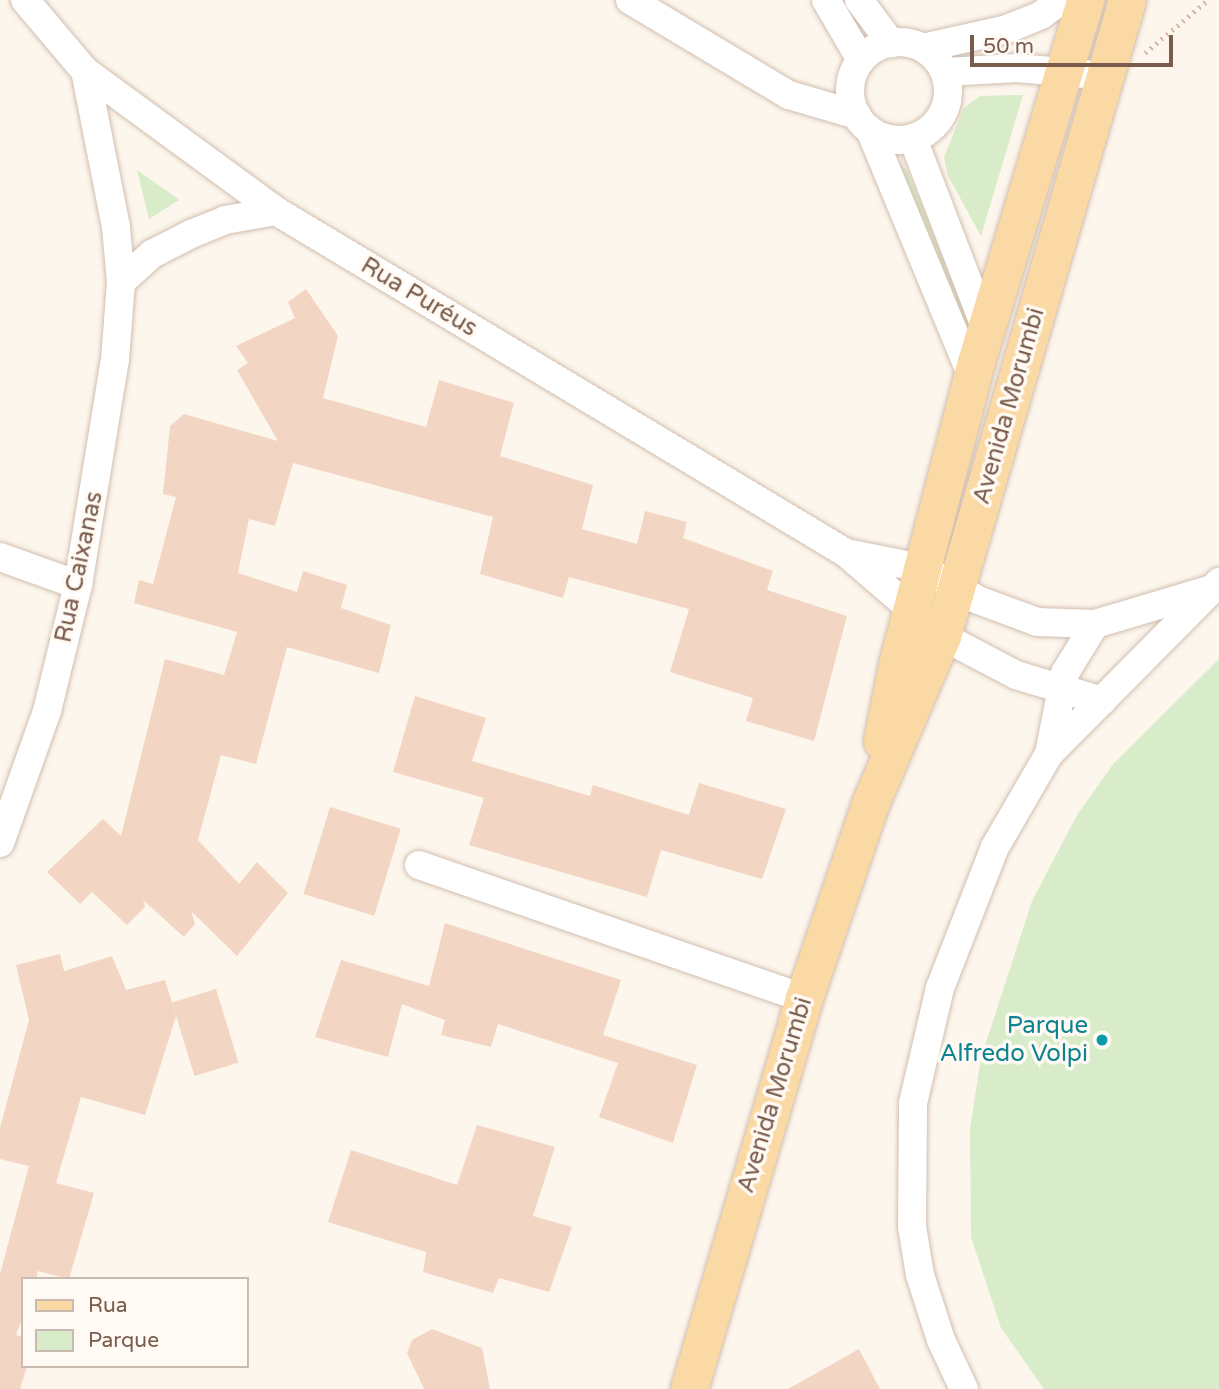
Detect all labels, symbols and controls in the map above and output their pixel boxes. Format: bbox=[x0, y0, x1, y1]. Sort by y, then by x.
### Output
scale bar bbox=[974, 21, 1177, 65]
text: 50 m bbox=[983, 34, 1034, 59]
street label: Rua Puréus bbox=[356, 251, 482, 343]
street label: Avenida Morumbi bbox=[967, 304, 1051, 508]
street label: Rua Caixanas bbox=[49, 489, 109, 645]
street label: Avenida Morumbi bbox=[732, 994, 818, 1196]
place label: Parque Alfredo Volpi bbox=[940, 1012, 1088, 1068]
marker: Parque Alfredo Volpi bbox=[1094, 1032, 1110, 1048]
legend bbox=[21, 1277, 248, 1368]
text: Rua bbox=[88, 1293, 128, 1318]
text: Parque bbox=[88, 1328, 159, 1353]

